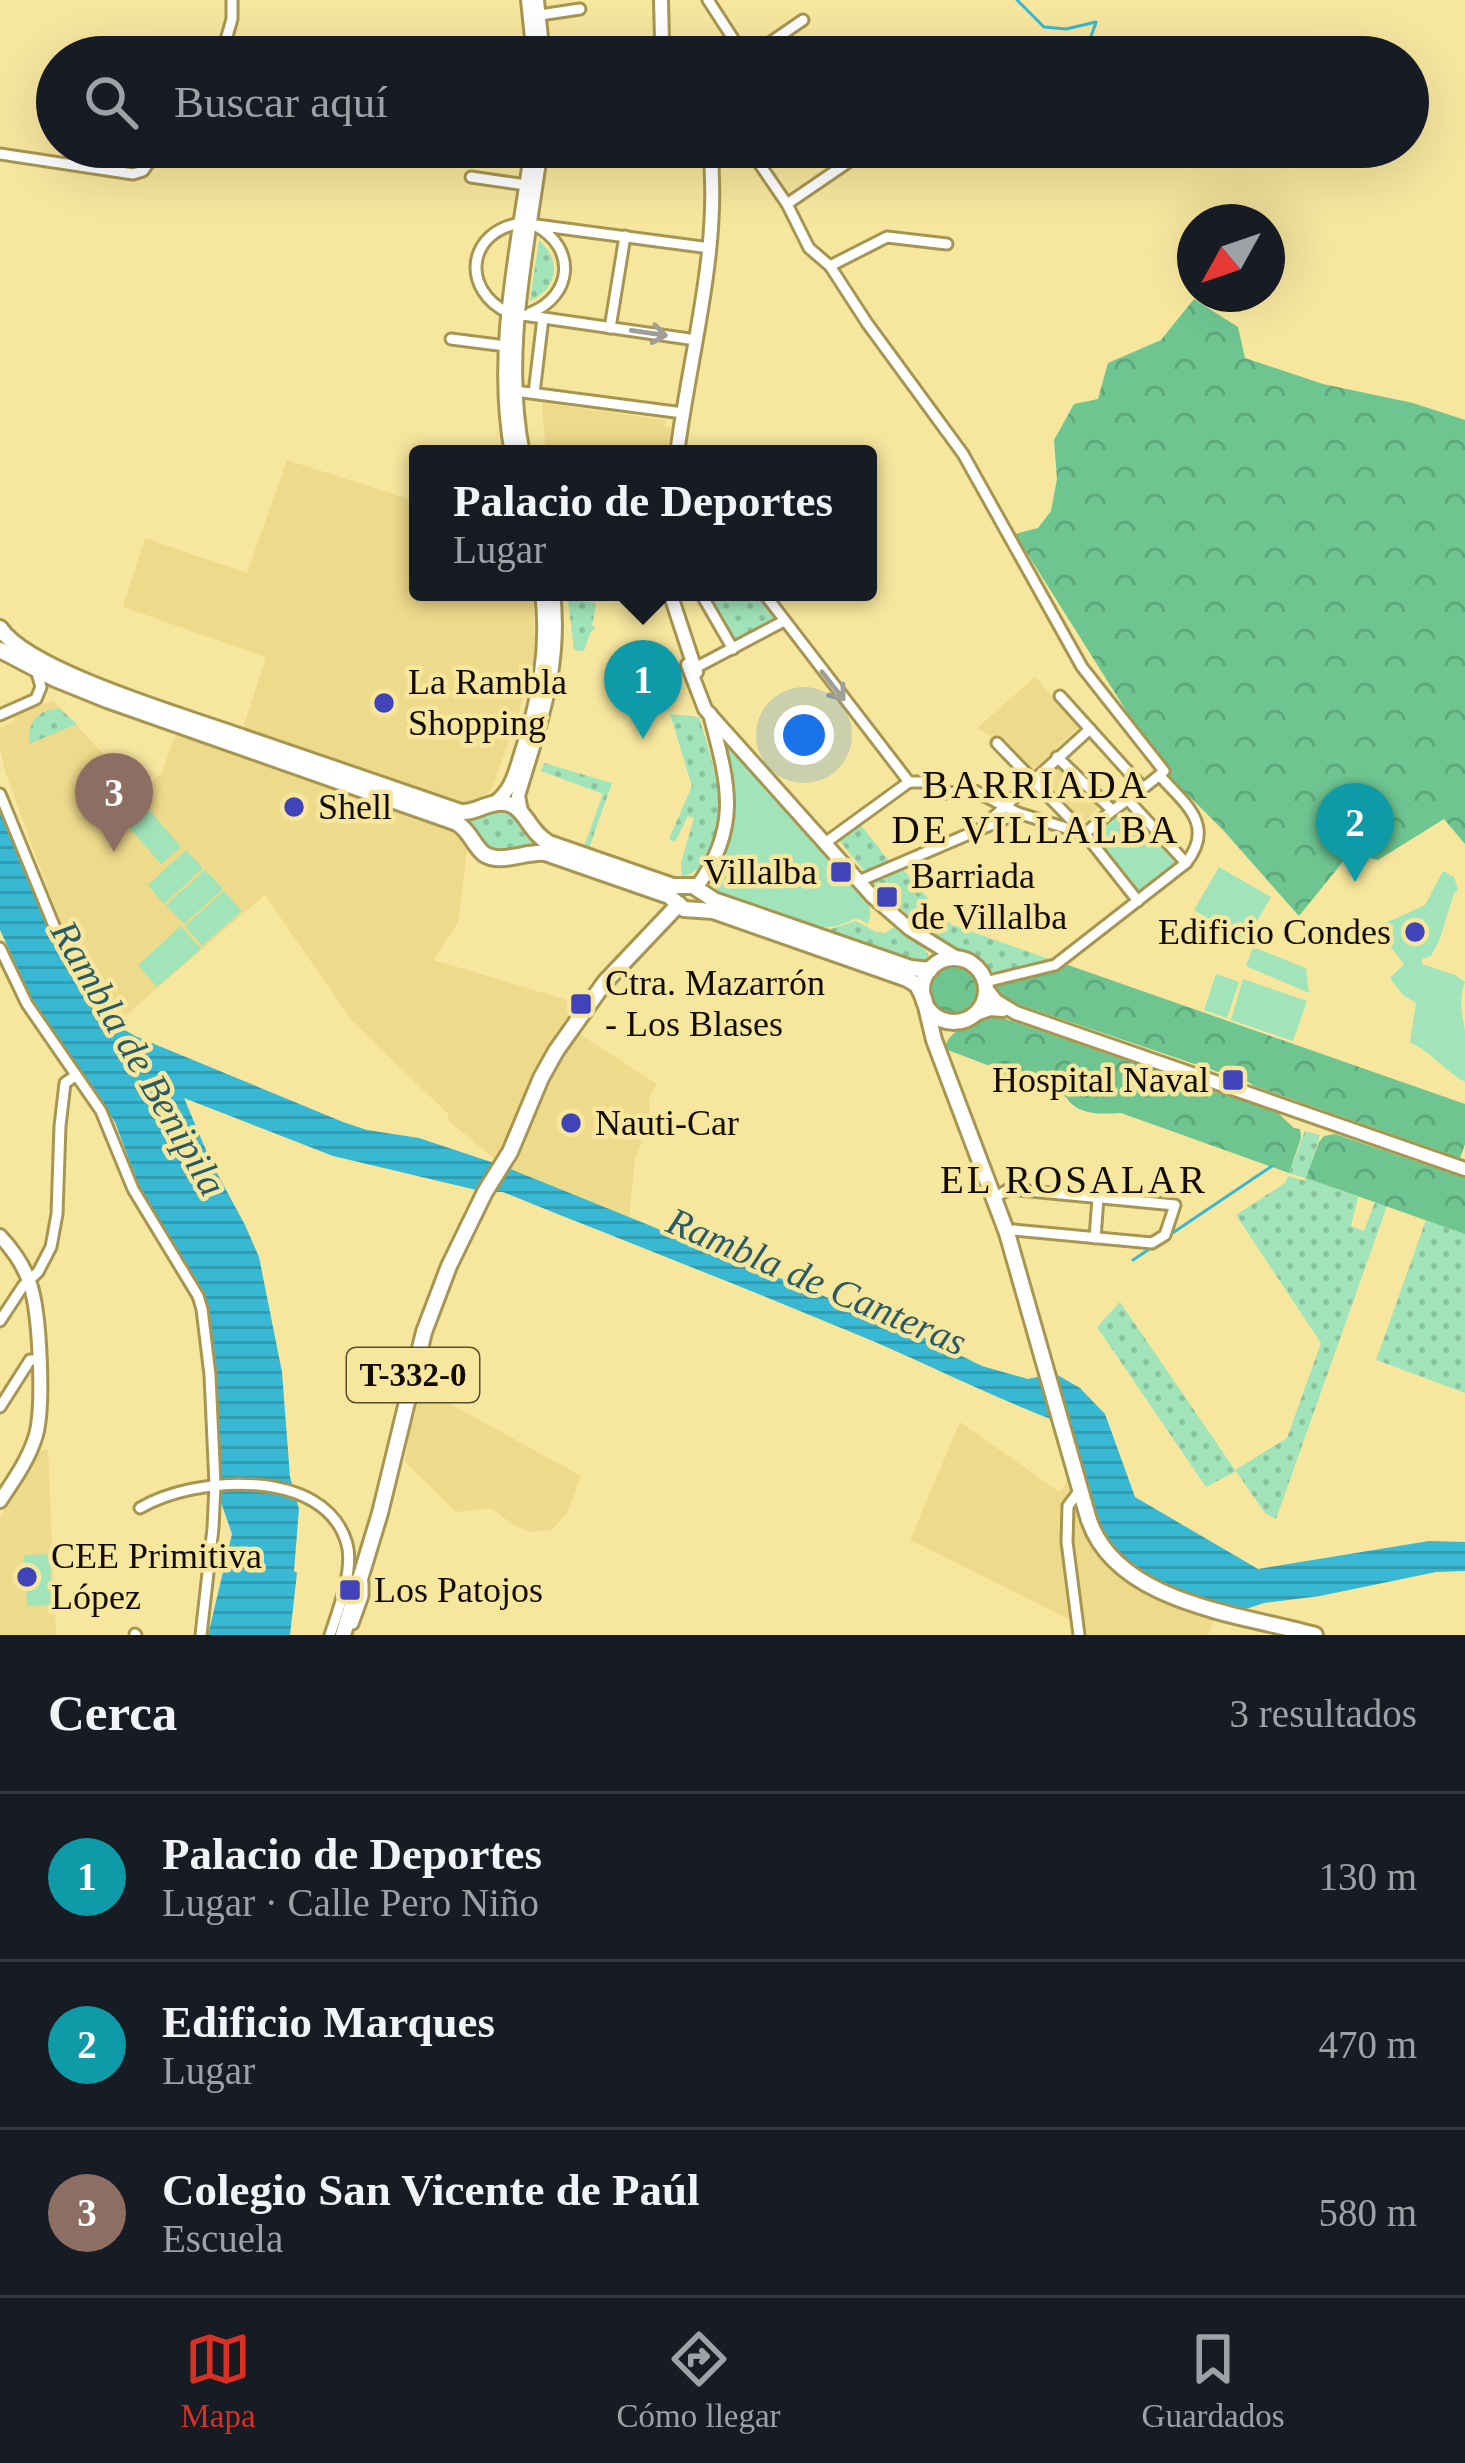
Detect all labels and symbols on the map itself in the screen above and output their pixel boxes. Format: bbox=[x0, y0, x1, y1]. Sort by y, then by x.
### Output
north arrow bbox=[1177, 204, 1285, 312]
one-way arrow bbox=[629, 322, 668, 345]
pin: 1 bbox=[604, 640, 682, 739]
place label: La Rambla Shopping bbox=[408, 662, 567, 743]
one-way arrow bbox=[819, 669, 846, 701]
marker: La Rambla Shopping bbox=[371, 690, 397, 716]
your location bbox=[774, 705, 834, 765]
pin: 3 bbox=[75, 753, 153, 852]
district label: BARRIADA DE VILLALBA bbox=[892, 763, 1181, 851]
pin: 2 bbox=[1316, 783, 1394, 882]
place label: Shell bbox=[318, 787, 392, 827]
marker: Shell bbox=[281, 794, 307, 820]
place label: Villalba bbox=[703, 852, 817, 892]
place label: Barriada de Villalba bbox=[911, 856, 1067, 937]
marker: Villalba bbox=[828, 859, 854, 885]
marker: Barriada de Villalba bbox=[874, 884, 900, 910]
water label: Rambla de Benipila bbox=[42, 912, 235, 1203]
place label: Edificio Condes bbox=[1158, 912, 1391, 952]
marker: Edificio Condes bbox=[1402, 919, 1428, 945]
place label: Ctra. Mazarrón - Los Blases bbox=[605, 963, 825, 1044]
marker: Ctra. Mazarrón - Los Blases bbox=[568, 991, 594, 1017]
place label: Hospital Naval bbox=[992, 1060, 1209, 1100]
marker: Hospital Naval bbox=[1220, 1067, 1246, 1093]
place label: Nauti-Car bbox=[595, 1103, 739, 1143]
marker: Nauti-Car bbox=[558, 1110, 584, 1136]
district label: EL ROSALAR bbox=[940, 1158, 1208, 1201]
water label: Rambla de Canteras bbox=[660, 1198, 973, 1363]
road number: T-332-0 bbox=[347, 1348, 479, 1402]
place label: CEE Primitiva López bbox=[51, 1536, 262, 1617]
marker: CEE Primitiva López bbox=[14, 1564, 40, 1590]
place label: Los Patojos bbox=[374, 1570, 543, 1610]
marker: Los Patojos bbox=[337, 1577, 363, 1603]

